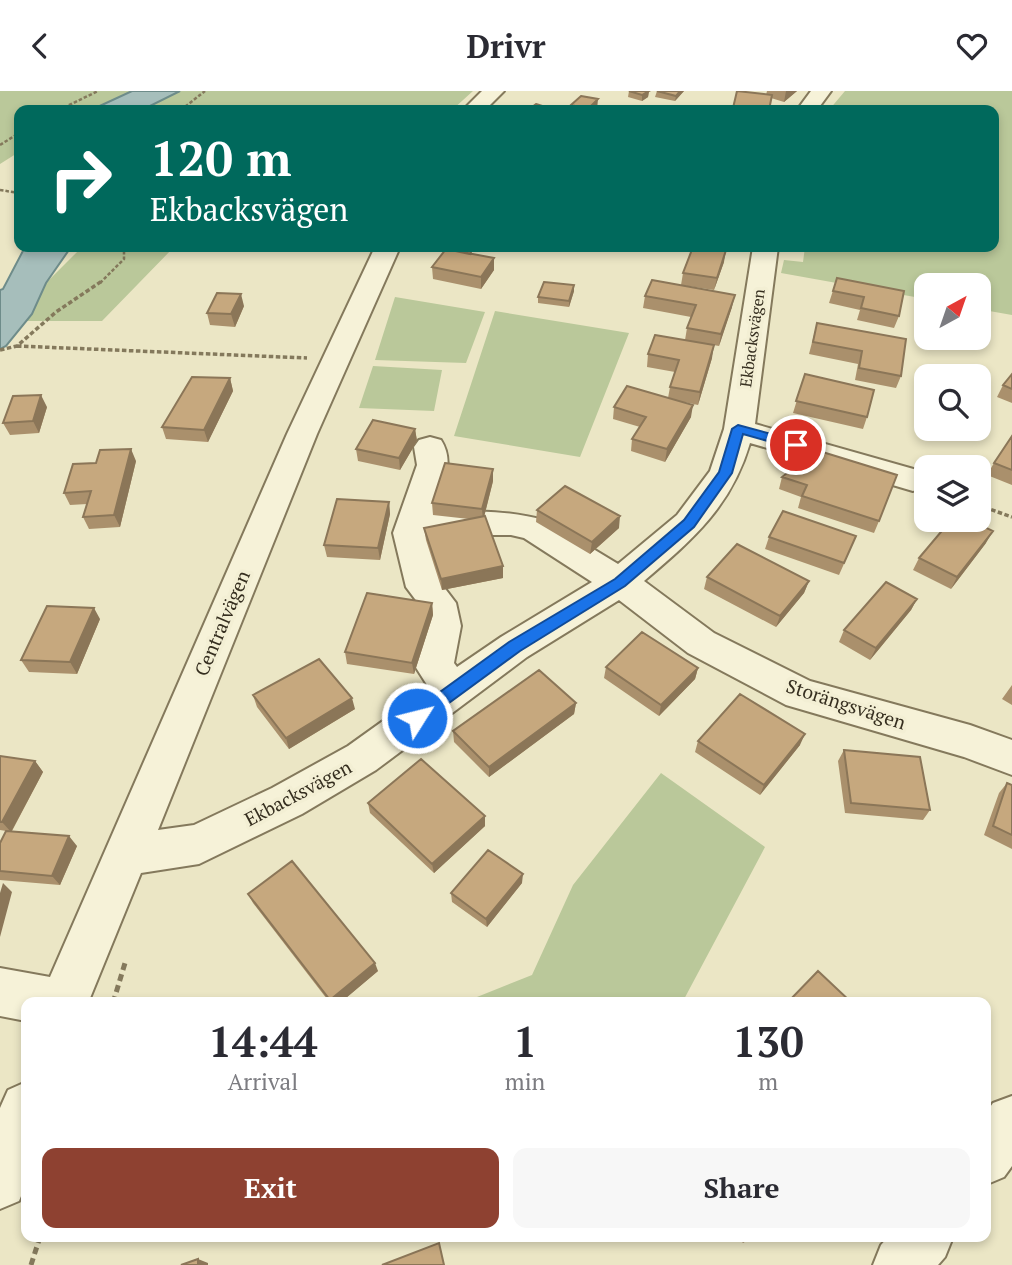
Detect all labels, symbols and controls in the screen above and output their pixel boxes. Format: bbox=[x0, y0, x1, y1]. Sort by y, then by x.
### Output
text: Drivr bbox=[466, 25, 546, 67]
icon: back bbox=[21, 27, 59, 65]
icon: heart bbox=[953, 27, 991, 65]
text: 120 m bbox=[150, 125, 292, 190]
icon: right bbox=[35, 133, 126, 224]
text: Ekbacksvägen bbox=[150, 188, 348, 230]
north arrow bbox=[914, 273, 990, 350]
map controls bbox=[914, 273, 991, 532]
street label: Ekbacksvägen bbox=[734, 287, 770, 389]
button: search bbox=[914, 364, 991, 441]
pin bbox=[766, 415, 826, 475]
icon: arrive bbox=[777, 426, 815, 464]
button: layers bbox=[914, 455, 991, 532]
street label: Centralvägen bbox=[188, 566, 255, 679]
street label: Storängsvägen bbox=[783, 672, 909, 735]
position arrow bbox=[380, 681, 454, 755]
street label: Ekbacksvägen bbox=[240, 754, 356, 831]
text: 14:44 bbox=[208, 1013, 318, 1069]
text: 1 bbox=[513, 1013, 537, 1069]
text: 130 bbox=[733, 1013, 804, 1069]
text: Arrival bbox=[228, 1066, 298, 1097]
text: min bbox=[505, 1066, 545, 1097]
text: m bbox=[758, 1066, 778, 1097]
button: Exit bbox=[42, 1148, 499, 1228]
button: Share bbox=[513, 1148, 970, 1228]

